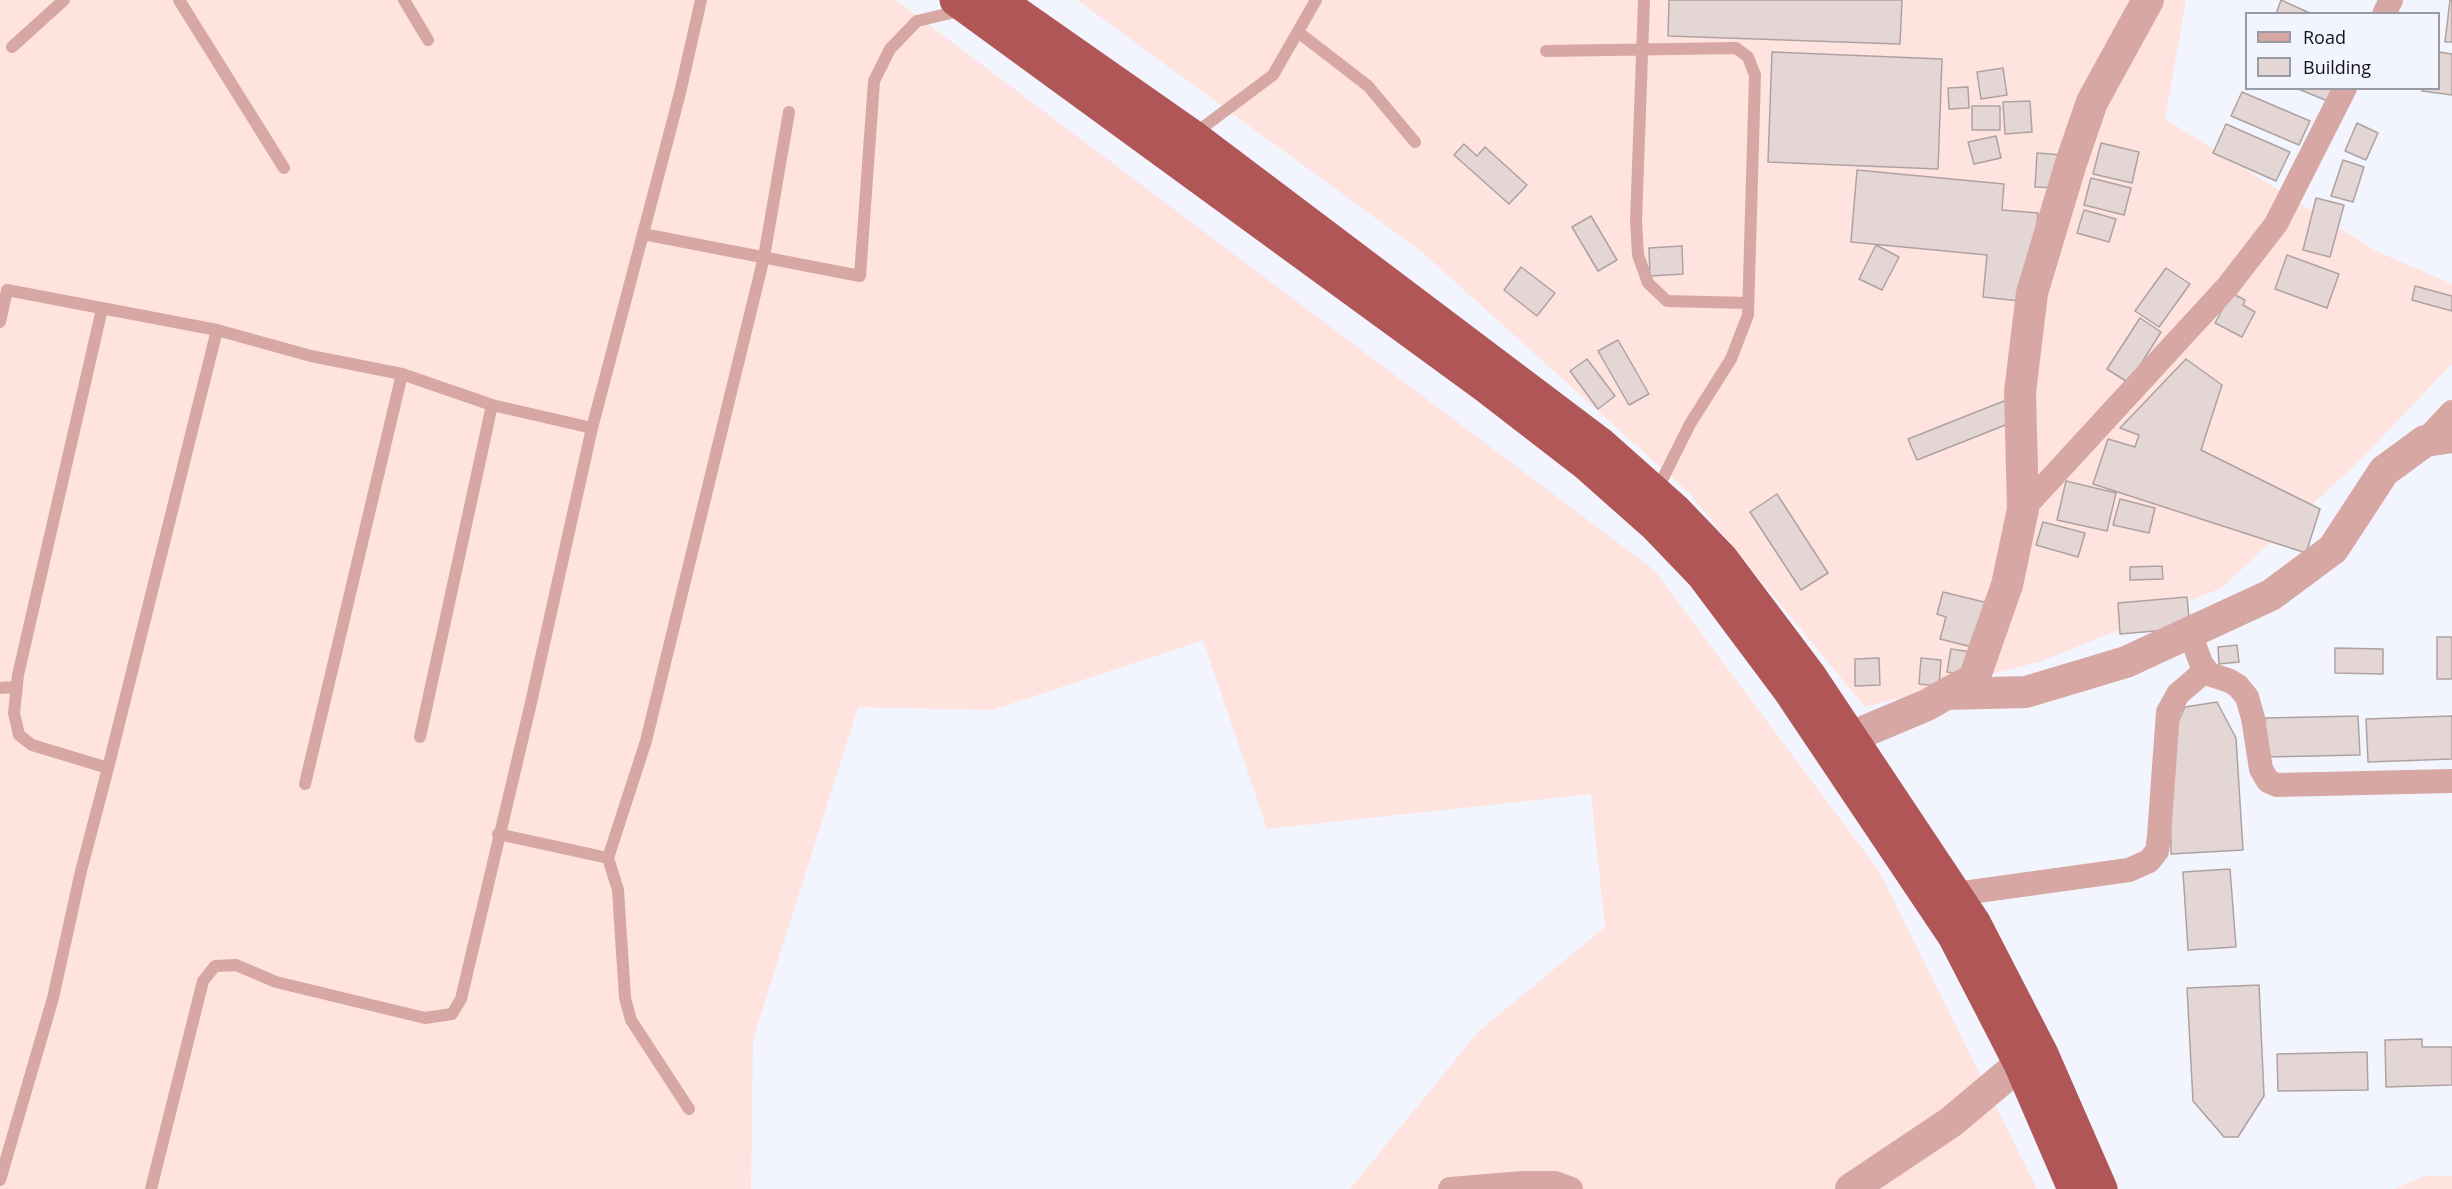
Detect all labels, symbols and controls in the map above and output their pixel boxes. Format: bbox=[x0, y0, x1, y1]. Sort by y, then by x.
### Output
legend bbox=[2245, 12, 2440, 90]
text: Road bbox=[2303, 25, 2346, 49]
text: Building bbox=[2303, 55, 2371, 79]

